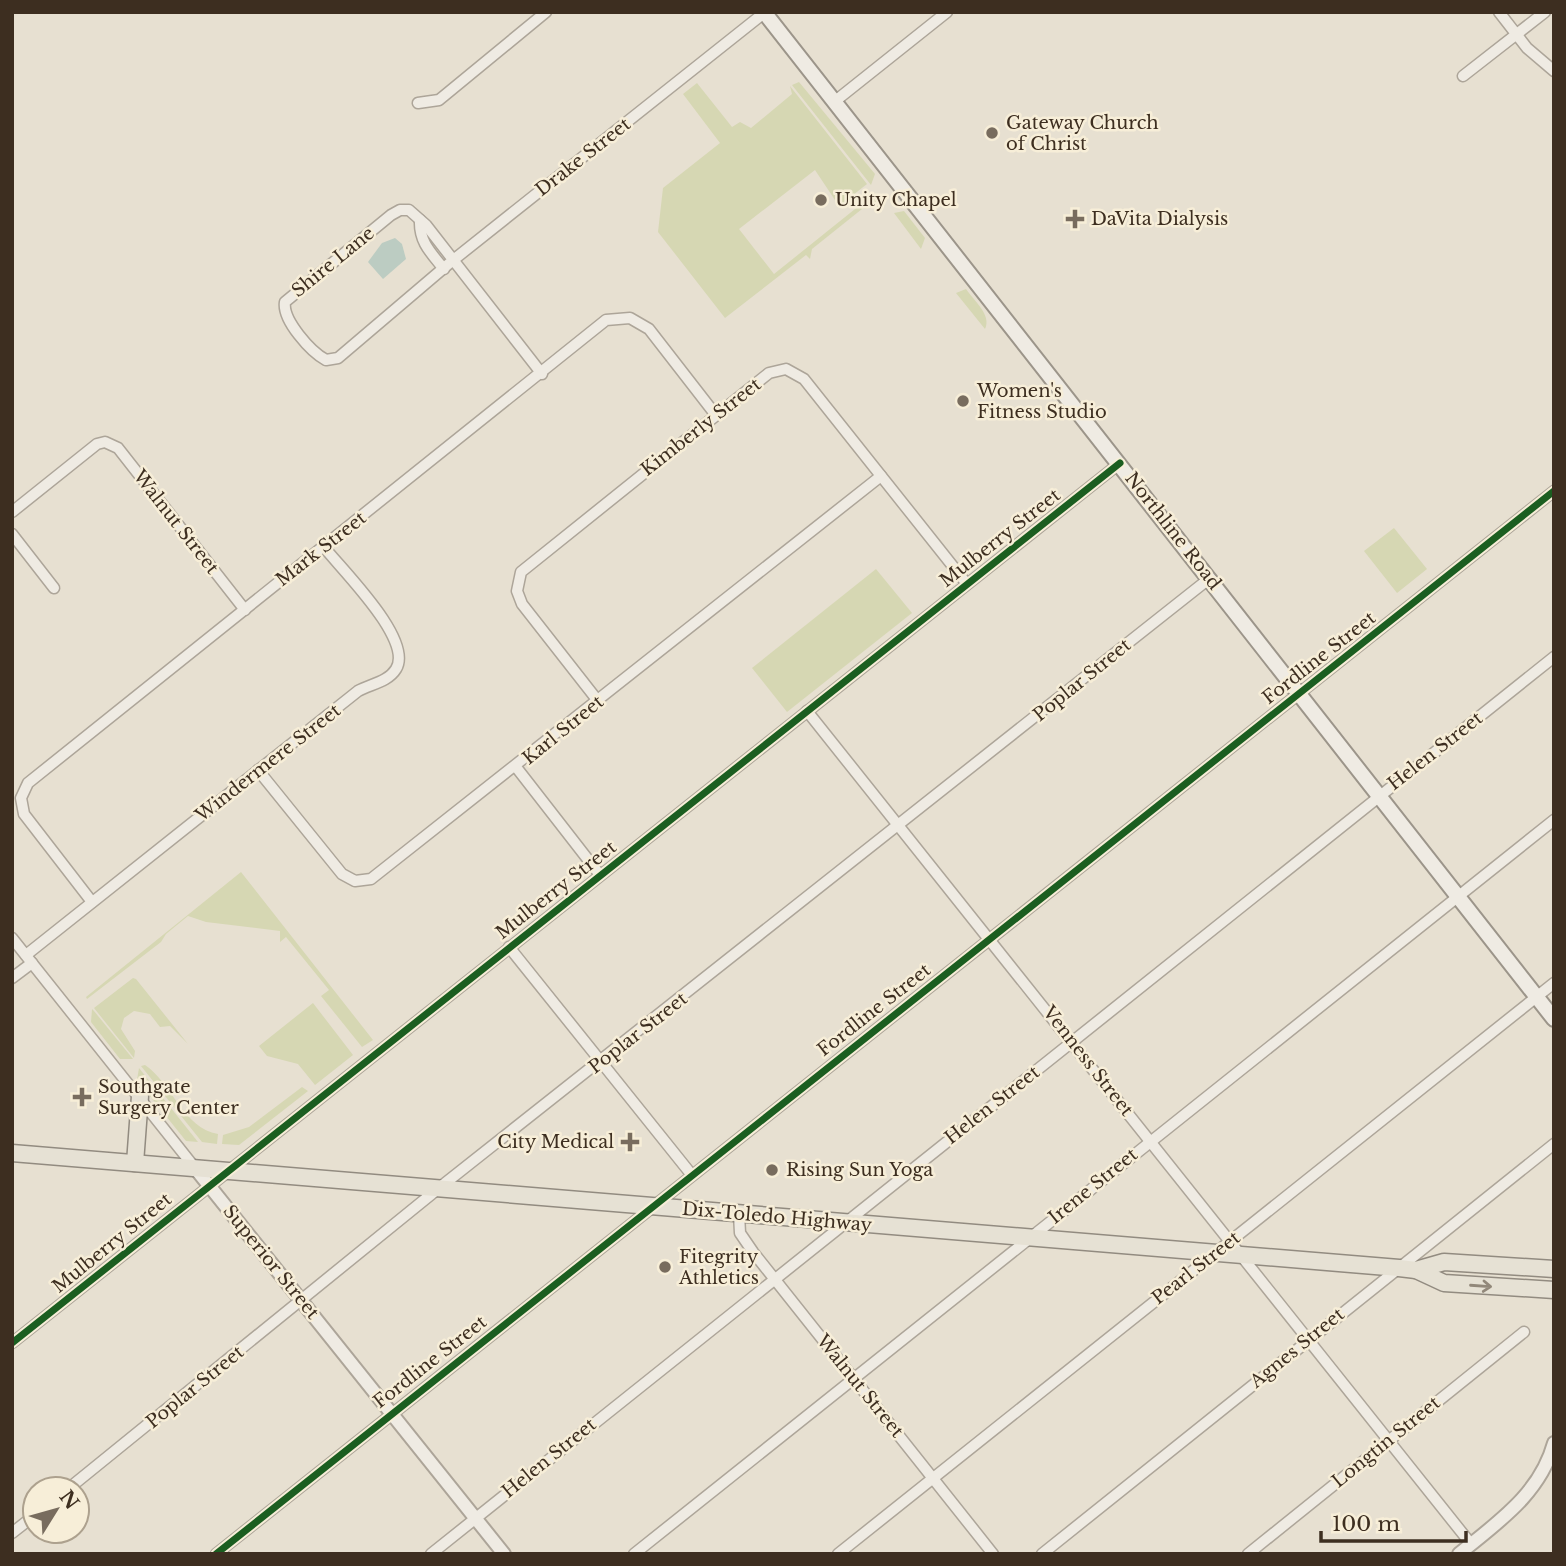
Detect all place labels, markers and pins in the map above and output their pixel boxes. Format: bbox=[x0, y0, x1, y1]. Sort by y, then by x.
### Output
place label: Gateway Church of Christ bbox=[1006, 112, 1159, 155]
marker: Gateway Church of Christ bbox=[984, 125, 1000, 141]
place label: Unity Chapel bbox=[835, 189, 957, 211]
marker: Unity Chapel bbox=[813, 192, 829, 208]
place label: DaVita Dialysis bbox=[1091, 208, 1228, 230]
marker: DaVita Dialysis bbox=[1065, 209, 1085, 229]
place label: Women's Fitness Studio bbox=[976, 380, 1107, 423]
marker: Women's Fitness Studio bbox=[955, 393, 971, 409]
place label: Southgate Surgery Center bbox=[98, 1076, 239, 1119]
marker: Southgate Surgery Center bbox=[72, 1087, 92, 1107]
place label: City Medical bbox=[497, 1131, 614, 1153]
marker: City Medical bbox=[620, 1132, 640, 1152]
place label: Rising Sun Yoga bbox=[786, 1159, 933, 1181]
marker: Rising Sun Yoga bbox=[764, 1162, 780, 1178]
place label: Fitegrity Athletics bbox=[678, 1246, 759, 1289]
marker: Fitegrity Athletics bbox=[657, 1259, 673, 1275]

